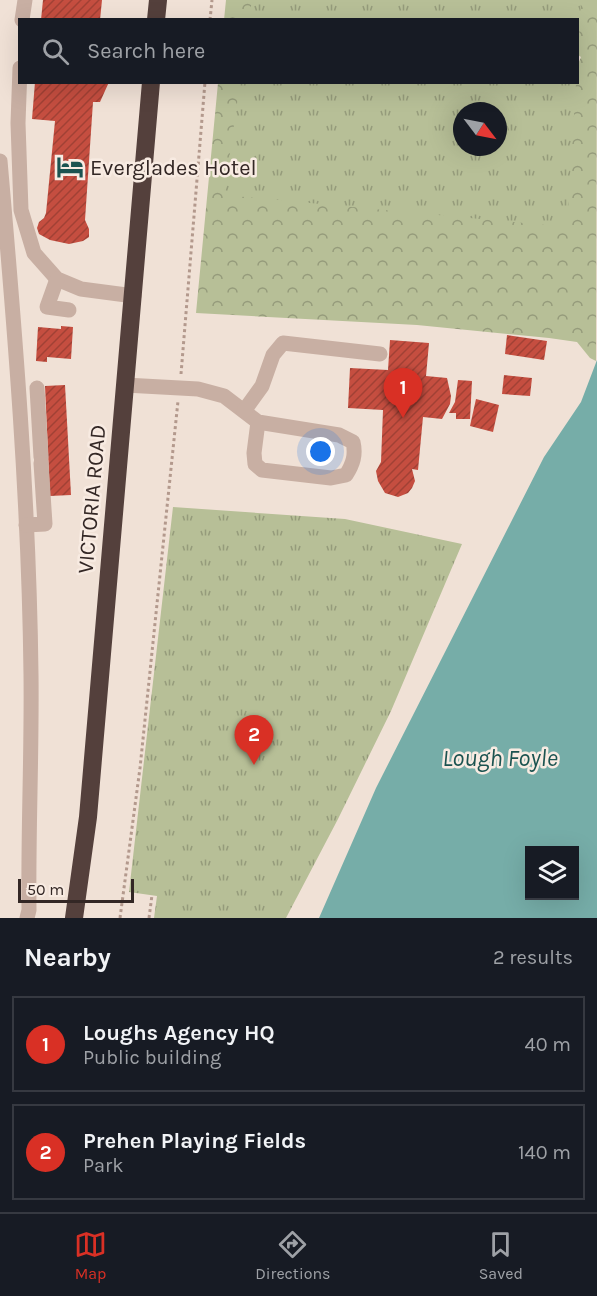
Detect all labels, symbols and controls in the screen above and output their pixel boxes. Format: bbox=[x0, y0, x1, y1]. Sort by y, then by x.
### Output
search box bbox=[18, 18, 579, 84]
icon: search bbox=[39, 35, 72, 68]
text: Search here bbox=[87, 38, 205, 64]
north arrow bbox=[453, 102, 507, 156]
hotel icon: Everglades Hotel bbox=[55, 152, 85, 182]
place label: Everglades Hotel bbox=[90, 155, 257, 181]
pin: 1 bbox=[384, 368, 422, 418]
street label: VICTORIA ROAD bbox=[73, 423, 111, 575]
your location bbox=[306, 437, 335, 466]
pin: 2 bbox=[234, 716, 274, 765]
water label: Lough Foyle bbox=[442, 744, 558, 772]
map controls bbox=[525, 846, 579, 900]
button: layers bbox=[525, 846, 579, 900]
scale bar bbox=[18, 876, 134, 904]
text: 50 m bbox=[27, 880, 64, 899]
text: Nearby bbox=[24, 942, 111, 973]
text: 2 results bbox=[493, 946, 573, 969]
text: Loughs Agency HQ bbox=[83, 1020, 275, 1046]
text: 1 bbox=[42, 1033, 49, 1056]
text: 40 m bbox=[525, 1033, 571, 1056]
text: Public building bbox=[83, 1046, 221, 1069]
text: Prehen Playing Fields bbox=[83, 1128, 306, 1154]
text: 2 bbox=[39, 1141, 52, 1164]
text: 140 m bbox=[518, 1141, 571, 1164]
text: Park bbox=[83, 1154, 124, 1177]
tab: Map bbox=[74, 1228, 107, 1283]
tab: Directions bbox=[255, 1228, 330, 1283]
tab: Saved bbox=[479, 1228, 523, 1283]

